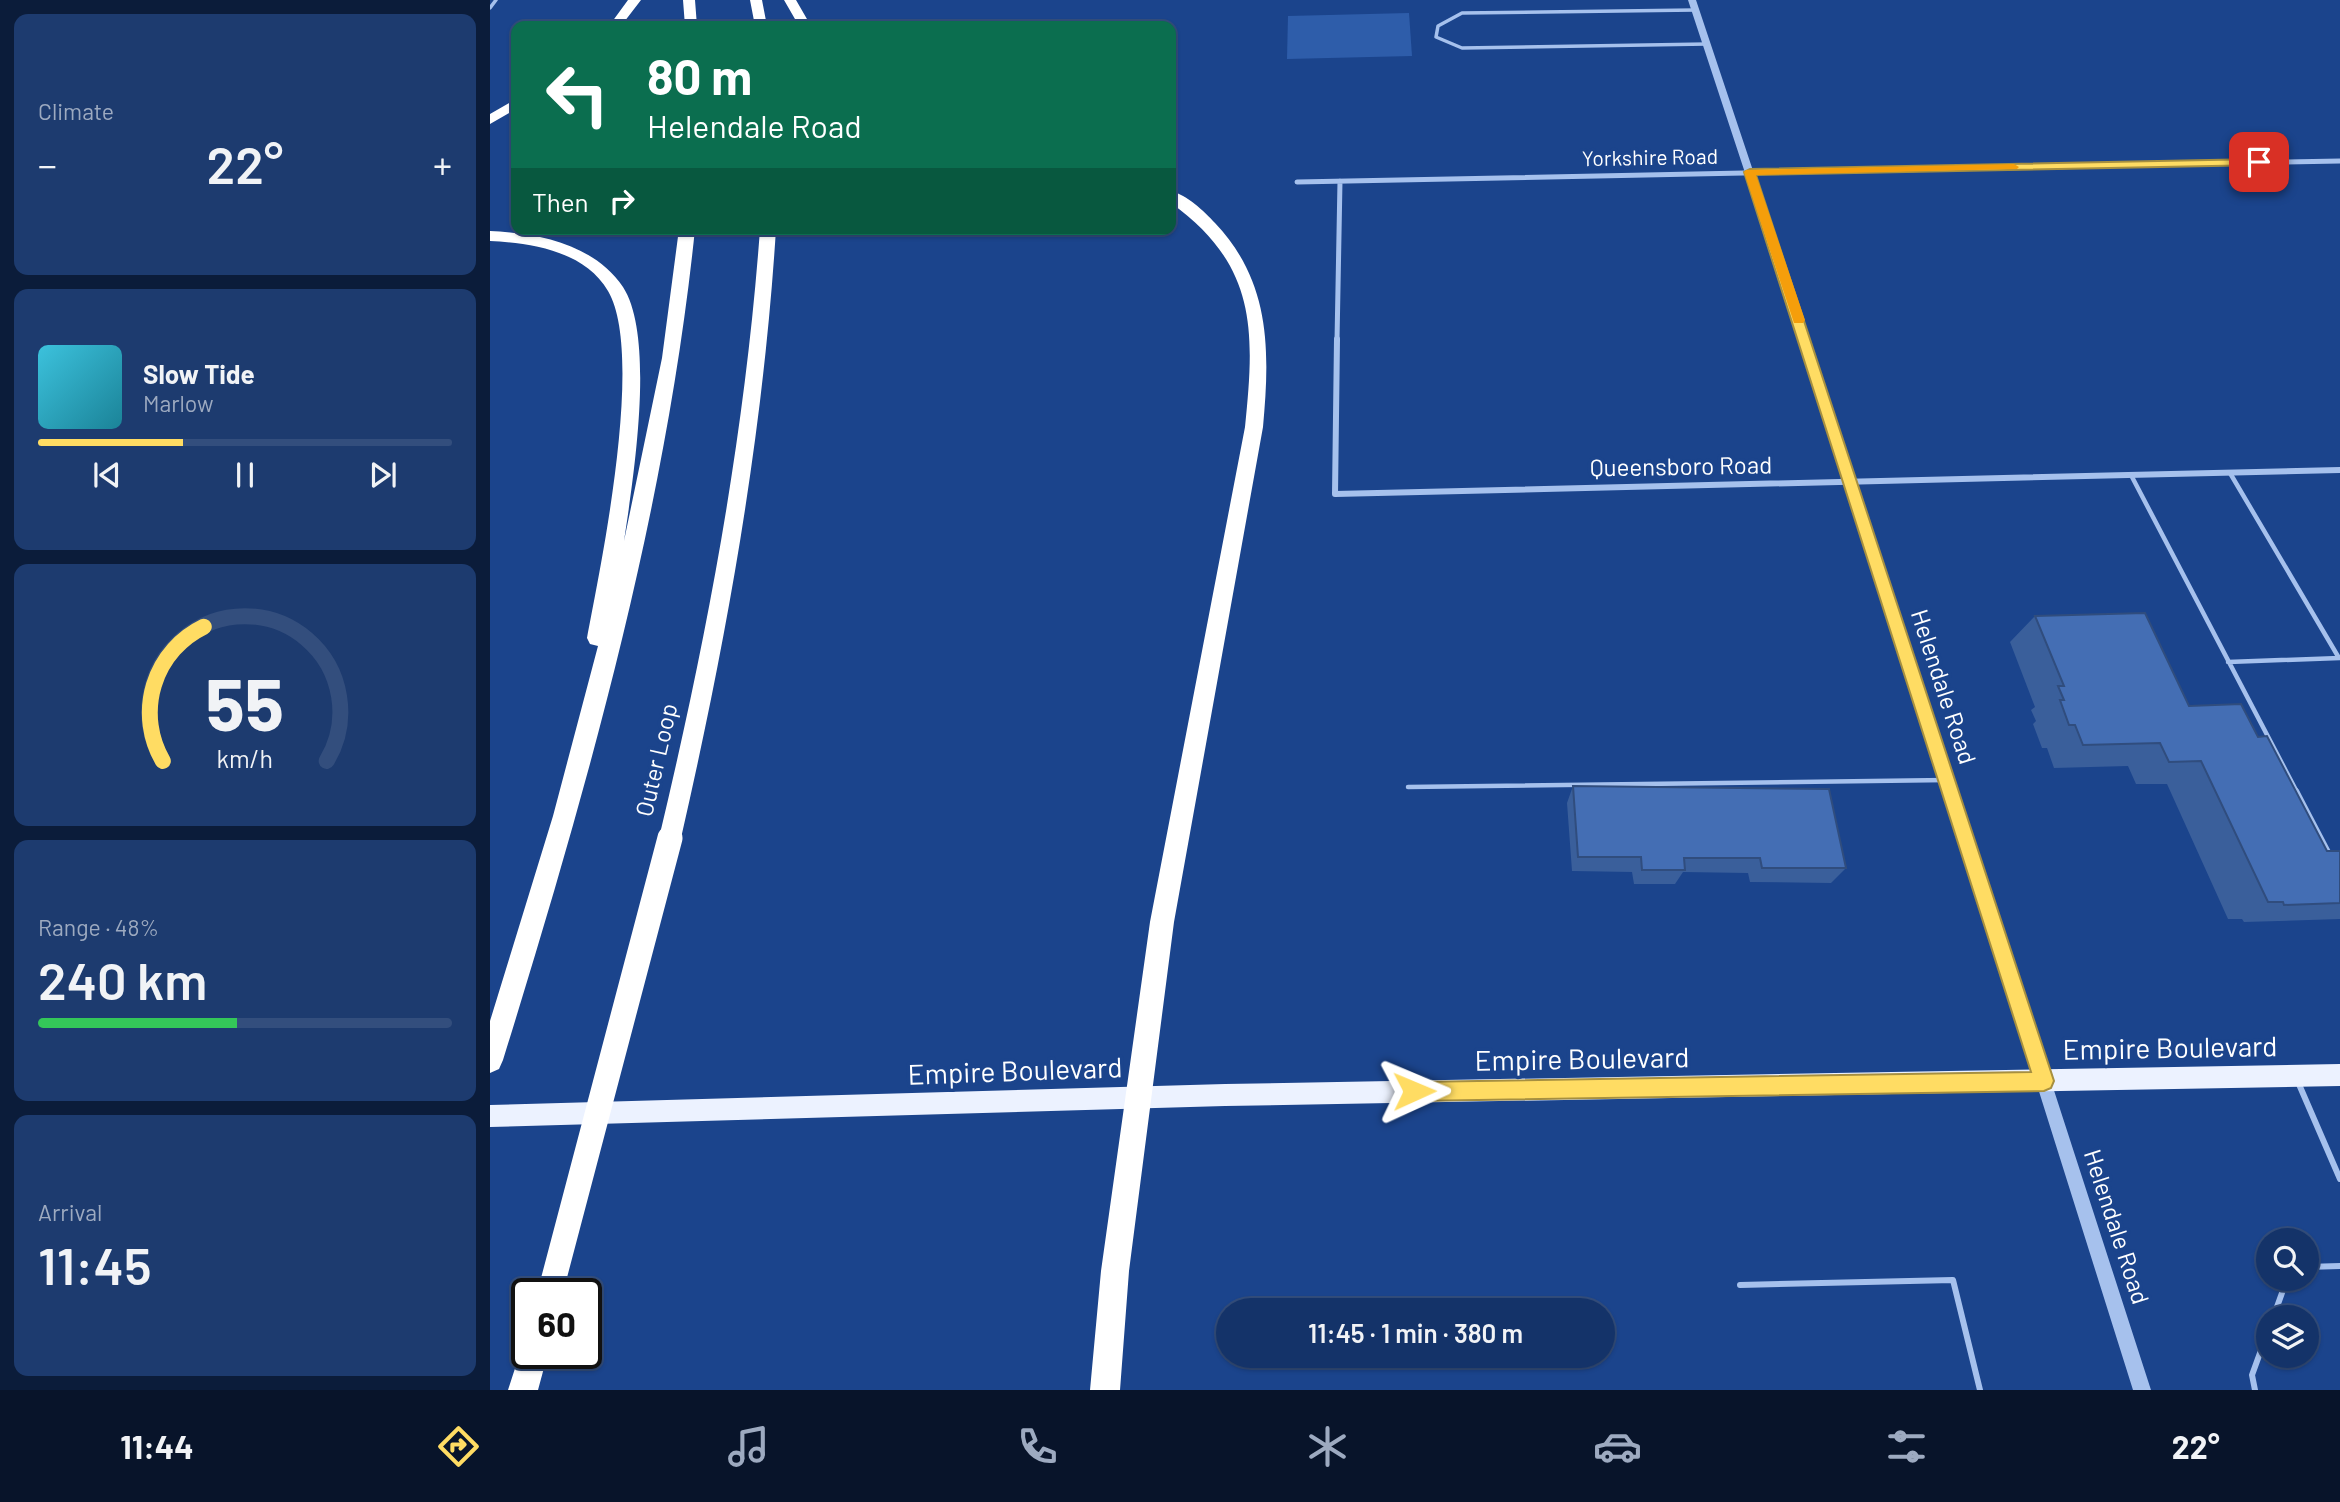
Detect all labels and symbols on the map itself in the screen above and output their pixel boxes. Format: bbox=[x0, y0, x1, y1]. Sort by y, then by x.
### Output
pin bbox=[2229, 132, 2289, 192]
street label: Yorkshire Road bbox=[1582, 143, 1718, 170]
street label: Queensboro Road bbox=[1590, 449, 1772, 482]
street label: Helendale Road bbox=[1906, 605, 1983, 768]
street label: Outer Loop bbox=[628, 700, 683, 819]
street label: Empire Boulevard bbox=[2062, 1028, 2278, 1066]
street label: Empire Boulevard bbox=[1474, 1039, 1690, 1077]
street label: Empire Boulevard bbox=[907, 1049, 1123, 1091]
position arrow bbox=[1377, 1054, 1451, 1128]
street label: Helendale Road bbox=[2079, 1145, 2156, 1308]
speed limit sign: 60 bbox=[511, 1278, 602, 1369]

